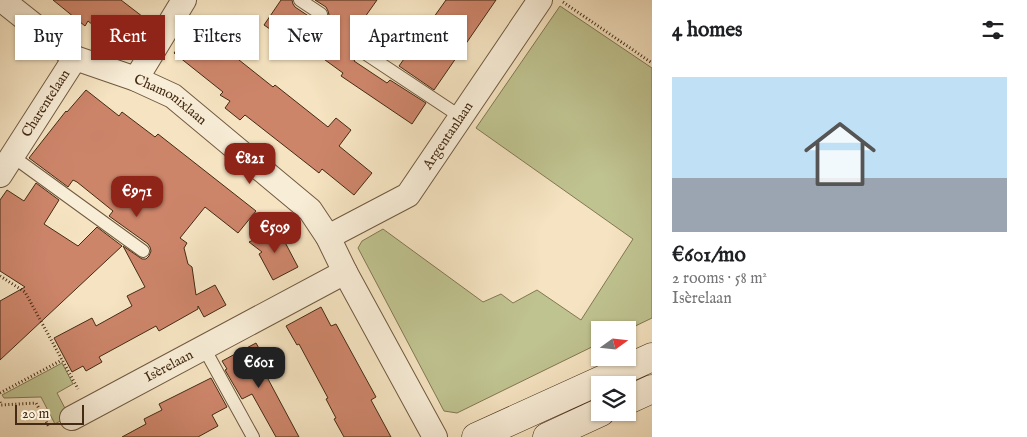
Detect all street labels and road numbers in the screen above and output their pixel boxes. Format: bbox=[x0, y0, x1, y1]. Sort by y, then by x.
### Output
street label: Charentelaan bbox=[17, 66, 75, 141]
street label: Chamonixlaan bbox=[131, 70, 211, 130]
street label: Argentanlaan bbox=[418, 98, 478, 174]
street label: Isèrelaan bbox=[142, 346, 197, 386]

